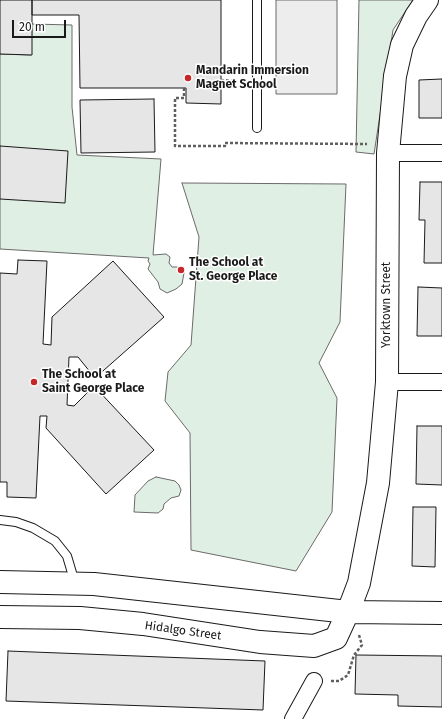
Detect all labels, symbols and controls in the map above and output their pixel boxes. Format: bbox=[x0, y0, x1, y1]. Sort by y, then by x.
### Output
scale bar bbox=[14, 12, 68, 38]
text: 20 m bbox=[19, 20, 45, 34]
place label: Mandarin Immersion Magnet School bbox=[196, 64, 309, 92]
marker: Mandarin Immersion Magnet School bbox=[183, 73, 193, 83]
place label: The School at St. George Place bbox=[189, 256, 277, 284]
street label: Yorktown Street bbox=[380, 262, 394, 348]
marker: The School at St. George Place bbox=[176, 265, 186, 275]
place label: The School at Saint George Place bbox=[42, 368, 144, 396]
marker: The School at Saint George Place bbox=[29, 377, 39, 387]
street label: Hidalgo Street bbox=[144, 618, 222, 644]

